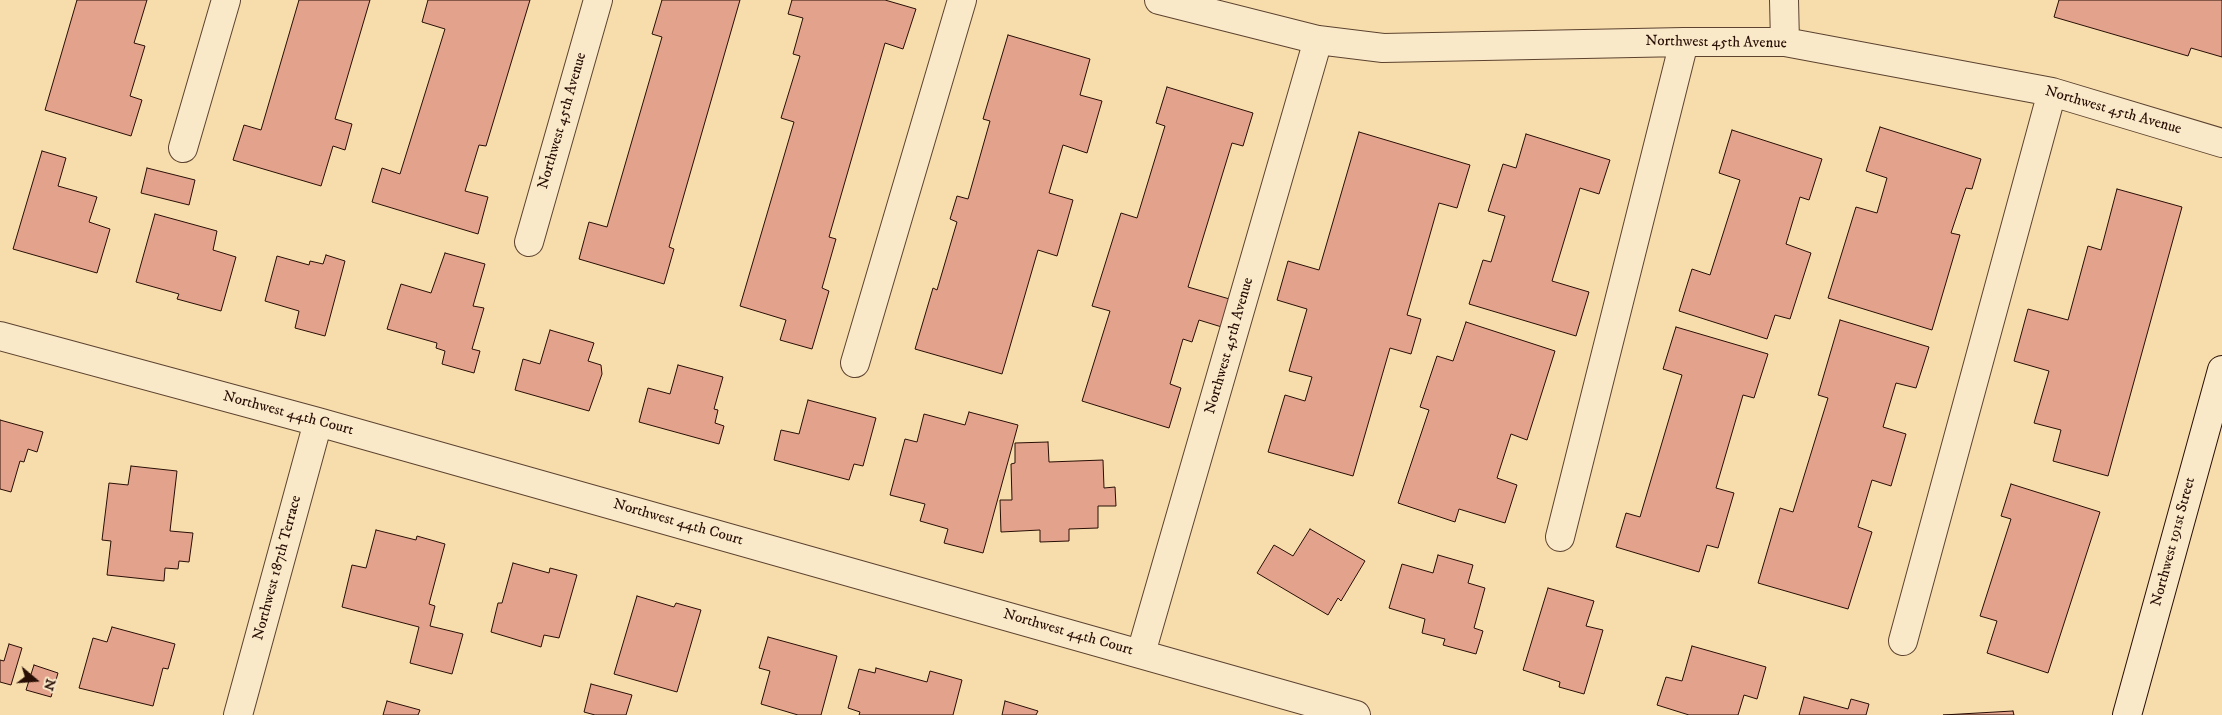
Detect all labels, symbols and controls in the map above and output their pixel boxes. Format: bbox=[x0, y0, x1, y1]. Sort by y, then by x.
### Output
street label: Northwest 45th Avenue bbox=[1645, 33, 1787, 53]
street label: Northwest 45th Avenue bbox=[535, 51, 591, 191]
street label: Northwest 45th Avenue bbox=[2043, 83, 2183, 139]
street label: Northwest 45th Avenue bbox=[1202, 276, 1258, 416]
street label: Northwest 44th Court bbox=[221, 388, 355, 440]
street label: Northwest 191st Street bbox=[2148, 475, 2200, 609]
street label: Northwest 187th Terrace bbox=[250, 494, 306, 642]
street label: Northwest 44th Court bbox=[611, 496, 745, 550]
street label: Northwest 44th Court bbox=[1001, 606, 1135, 660]
north arrow bbox=[10, 655, 60, 705]
text: N bbox=[39, 676, 60, 693]

